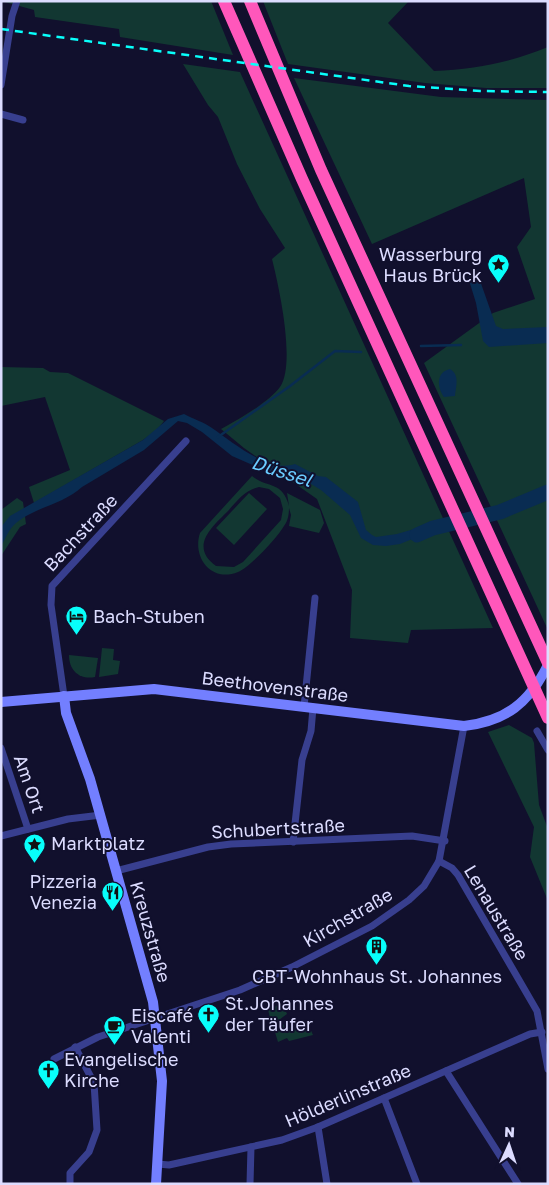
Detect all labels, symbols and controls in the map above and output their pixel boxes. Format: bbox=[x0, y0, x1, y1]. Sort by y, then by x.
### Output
place label: Wasserburg Haus Brück bbox=[379, 243, 482, 286]
place icon: Wasserburg Haus Brück bbox=[486, 253, 510, 284]
water label: Düssel bbox=[249, 450, 316, 491]
street label: Bachstraße bbox=[39, 489, 122, 576]
hotel icon: Bach-Stuben bbox=[65, 605, 89, 636]
place label: Bach-Stuben bbox=[93, 605, 205, 627]
street label: Beethovenstraße bbox=[201, 666, 350, 706]
street label: Am Ort bbox=[10, 752, 50, 816]
street label: Schubertstraße bbox=[210, 814, 345, 842]
place icon: Marktplatz bbox=[23, 832, 47, 863]
place label: Marktplatz bbox=[51, 832, 145, 854]
street label: Lenaustraße bbox=[460, 861, 534, 964]
place label: Pizzeria Venezia bbox=[29, 870, 97, 913]
street label: Kreuzstraße bbox=[126, 879, 176, 985]
restaurant icon: Pizzeria Venezia bbox=[101, 880, 125, 911]
street label: Kirchstraße bbox=[299, 883, 396, 952]
building icon: CBT-Wohnhaus St. Johannes bbox=[365, 935, 389, 966]
place label: CBT-Wohnhaus St. Johannes bbox=[252, 965, 502, 987]
place label: St.Johannes der Täufer bbox=[225, 992, 334, 1035]
church icon: St.Johannes der Täufer bbox=[197, 1002, 221, 1033]
place label: Eiscafé Valenti bbox=[131, 1004, 193, 1047]
cafe icon: Eiscafé Valenti bbox=[103, 1014, 127, 1045]
place label: Evangelische Kirche bbox=[64, 1048, 179, 1091]
church icon: Evangelische Kirche bbox=[36, 1058, 60, 1089]
street label: Hölderlinstraße bbox=[281, 1059, 414, 1132]
north arrow bbox=[484, 1120, 534, 1170]
text: N bbox=[504, 1123, 515, 1140]

